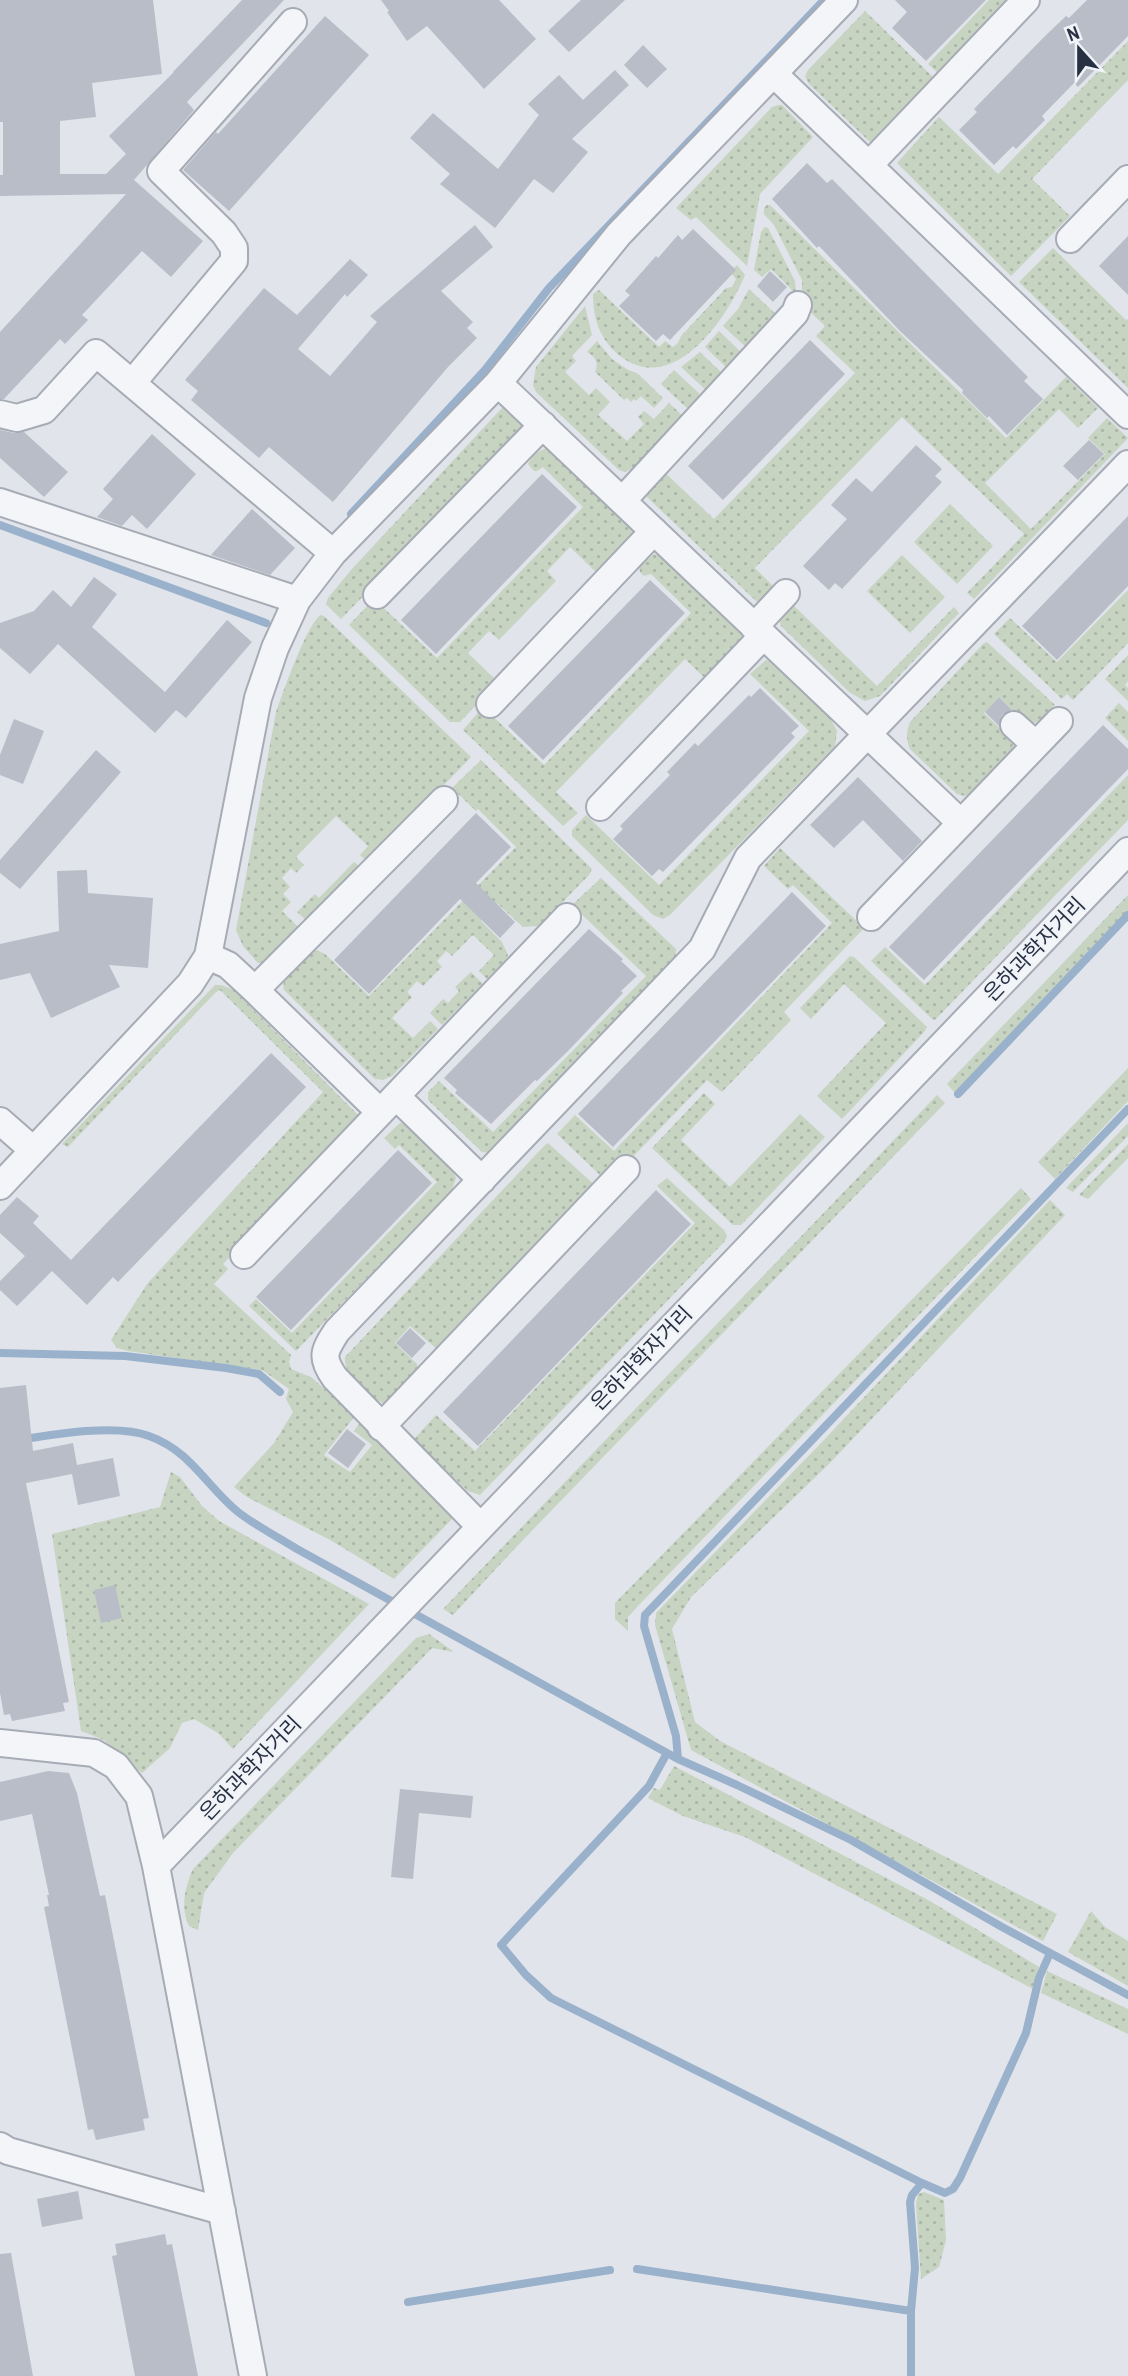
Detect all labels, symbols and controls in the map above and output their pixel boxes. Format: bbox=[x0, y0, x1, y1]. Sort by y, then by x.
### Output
north arrow bbox=[1044, 14, 1114, 84]
text: N bbox=[1063, 19, 1083, 47]
street label: 은하과학자거리 bbox=[977, 890, 1091, 1008]
street label: 은하과학자거리 bbox=[584, 1299, 698, 1417]
street label: 은하과학자거리 bbox=[193, 1709, 307, 1827]

